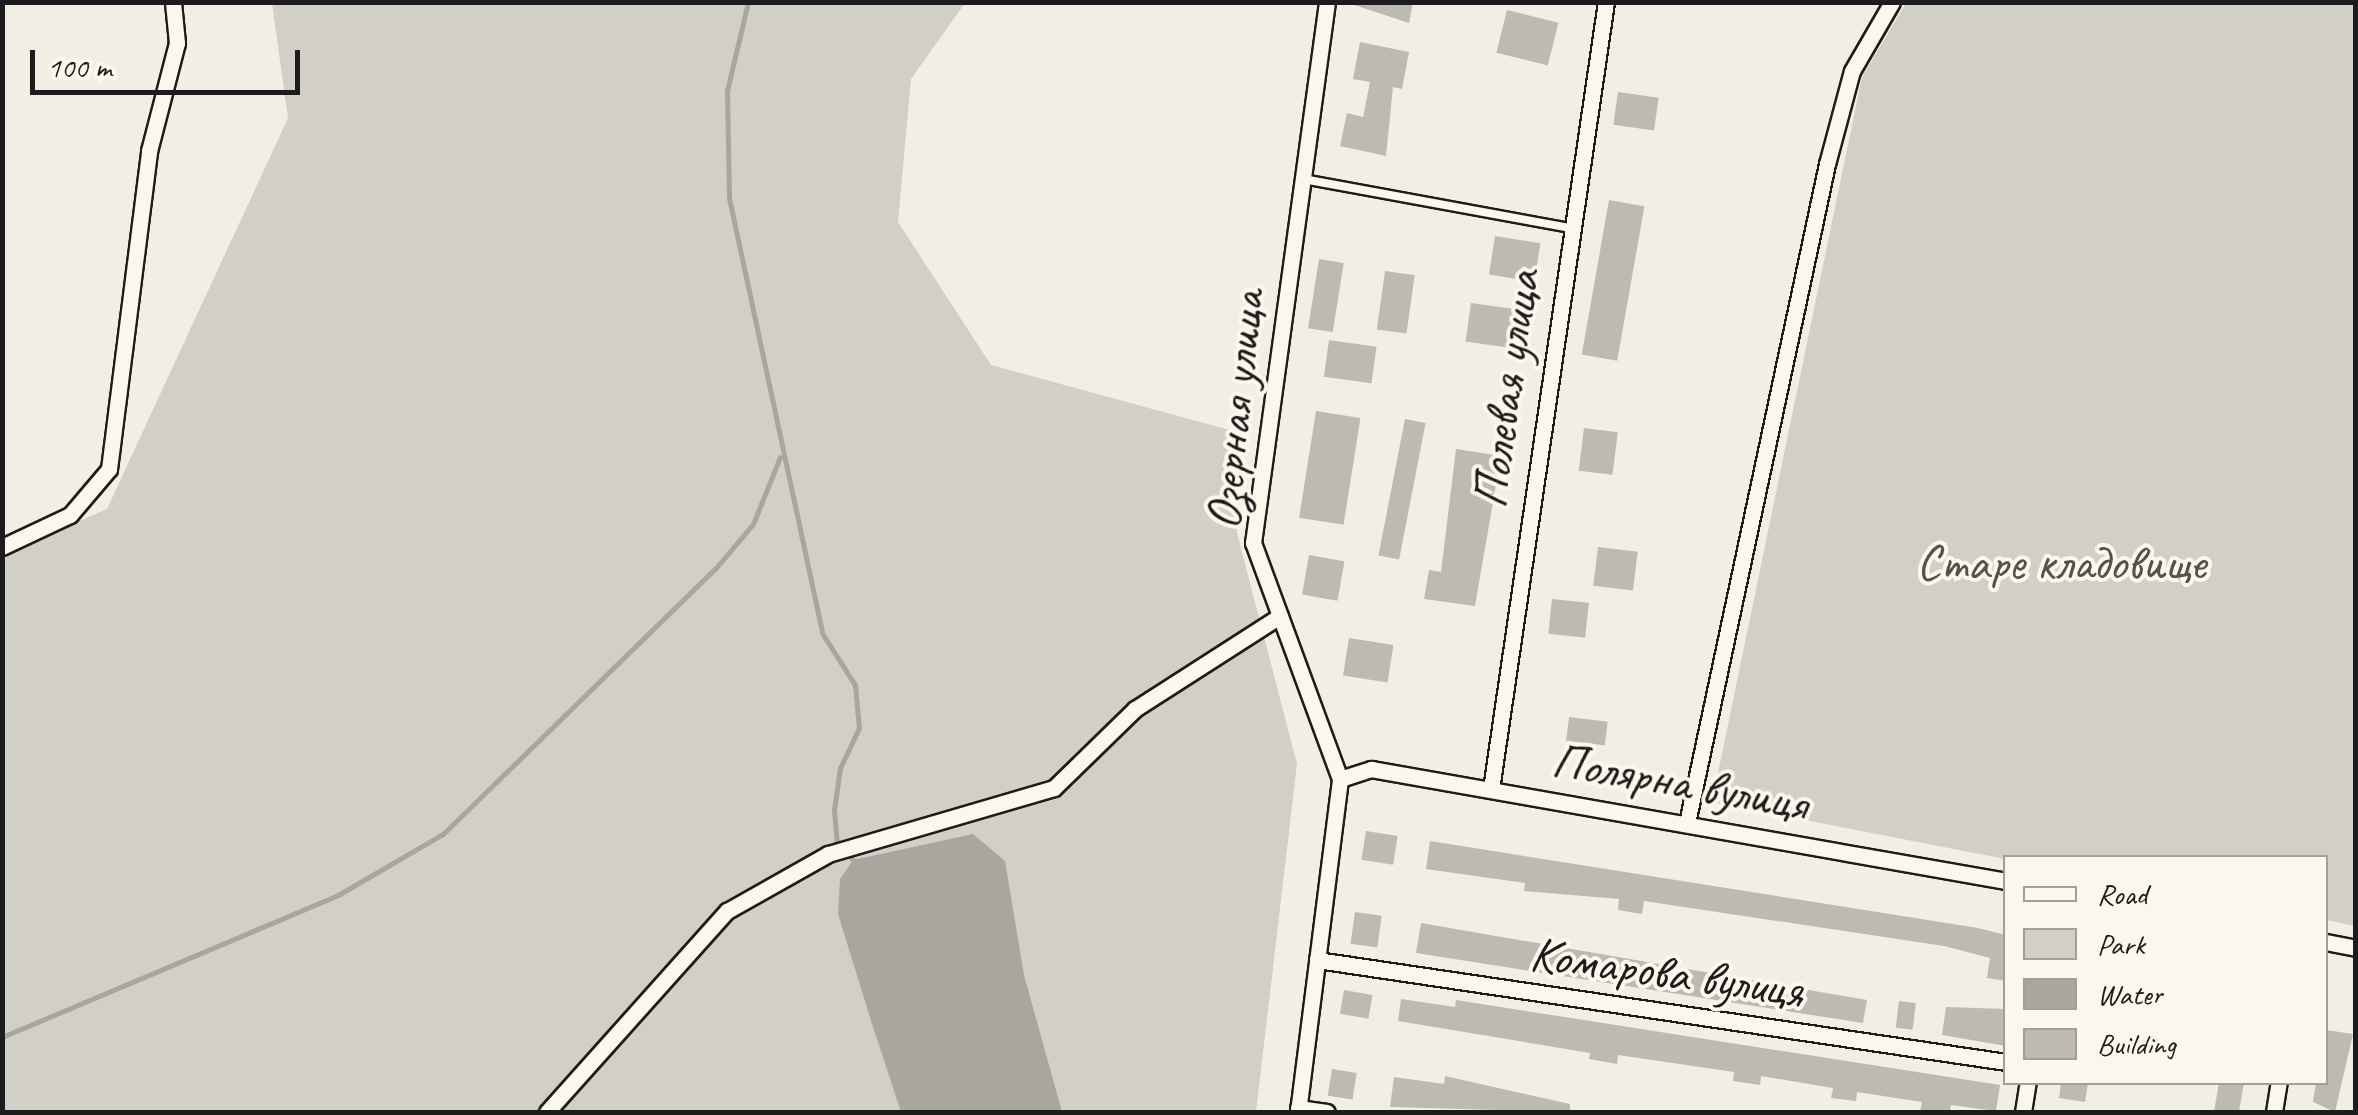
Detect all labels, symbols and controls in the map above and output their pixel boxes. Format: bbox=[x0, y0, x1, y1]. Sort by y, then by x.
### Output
scale bar bbox=[35, 30, 305, 92]
text: 100 m bbox=[47, 48, 112, 86]
street label: Полевая улица bbox=[1459, 265, 1553, 513]
street label: Озерная улица bbox=[1193, 288, 1277, 532]
park label: Старе кладовище bbox=[1917, 533, 2205, 593]
street label: Полярна вулиця bbox=[1548, 730, 1812, 834]
legend bbox=[2003, 855, 2328, 1085]
text: Road bbox=[2097, 875, 2147, 913]
street label: Комарова вулиця bbox=[1525, 923, 1809, 1021]
text: Park bbox=[2097, 925, 2145, 963]
text: Water bbox=[2097, 975, 2162, 1013]
text: Building bbox=[2097, 1025, 2176, 1063]

